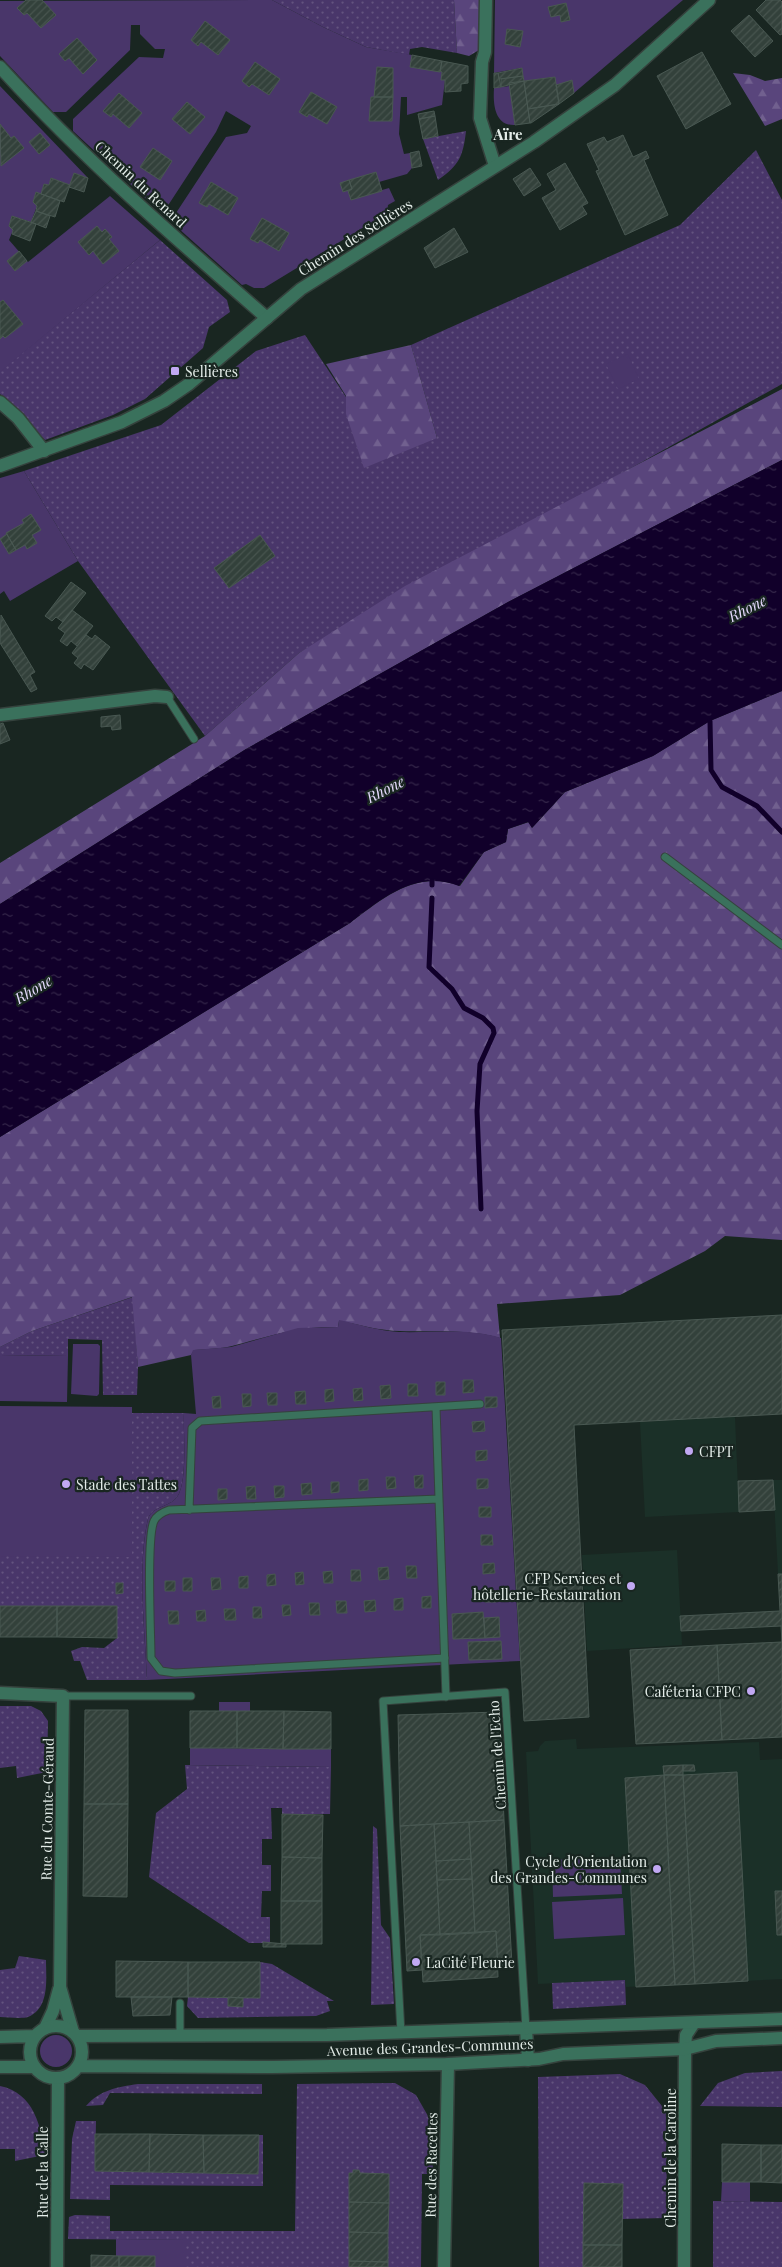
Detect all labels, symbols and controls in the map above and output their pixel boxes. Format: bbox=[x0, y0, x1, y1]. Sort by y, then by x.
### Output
district label: Aïre bbox=[492, 124, 523, 144]
street label: Chemin du Renard bbox=[91, 137, 191, 231]
street label: Chemin des Sellières bbox=[294, 194, 416, 280]
place label: Sellières bbox=[185, 362, 238, 381]
marker: Sellières bbox=[169, 365, 181, 377]
water label: Rhone bbox=[724, 590, 770, 627]
water label: Rhone bbox=[362, 771, 408, 808]
water label: Rhone bbox=[10, 970, 56, 1009]
place label: CFPT bbox=[699, 1442, 734, 1461]
marker: CFPT bbox=[683, 1445, 695, 1457]
place label: Stade des Tattes bbox=[76, 1475, 177, 1494]
marker: Stade des Tattes bbox=[60, 1478, 72, 1490]
place label: CFP Services et hôtellerie-Restauration bbox=[473, 1569, 622, 1604]
marker: CFP Services et hôtellerie-Restauration bbox=[625, 1580, 637, 1592]
place label: Caféteria CFPC bbox=[645, 1682, 741, 1701]
marker: Caféteria CFPC bbox=[745, 1685, 757, 1697]
street label: Chemin de l'Echo bbox=[484, 1699, 510, 1810]
street label: Rue du Comte-Géraud bbox=[36, 1738, 58, 1880]
place label: Cycle d'Orientation des Grandes-Communes bbox=[490, 1852, 648, 1887]
marker: Cycle d'Orientation des Grandes-Communes bbox=[651, 1863, 663, 1875]
place label: LaCité Fleurie bbox=[426, 1953, 515, 1972]
marker: LaCité Fleurie bbox=[410, 1956, 422, 1968]
street label: Avenue des Grandes-Communes bbox=[325, 2034, 534, 2060]
street label: Chemin de la Caroline bbox=[661, 2088, 680, 2228]
street label: Rue des Racettes bbox=[421, 2112, 441, 2218]
street label: Rue de la Calle bbox=[33, 2126, 52, 2218]

